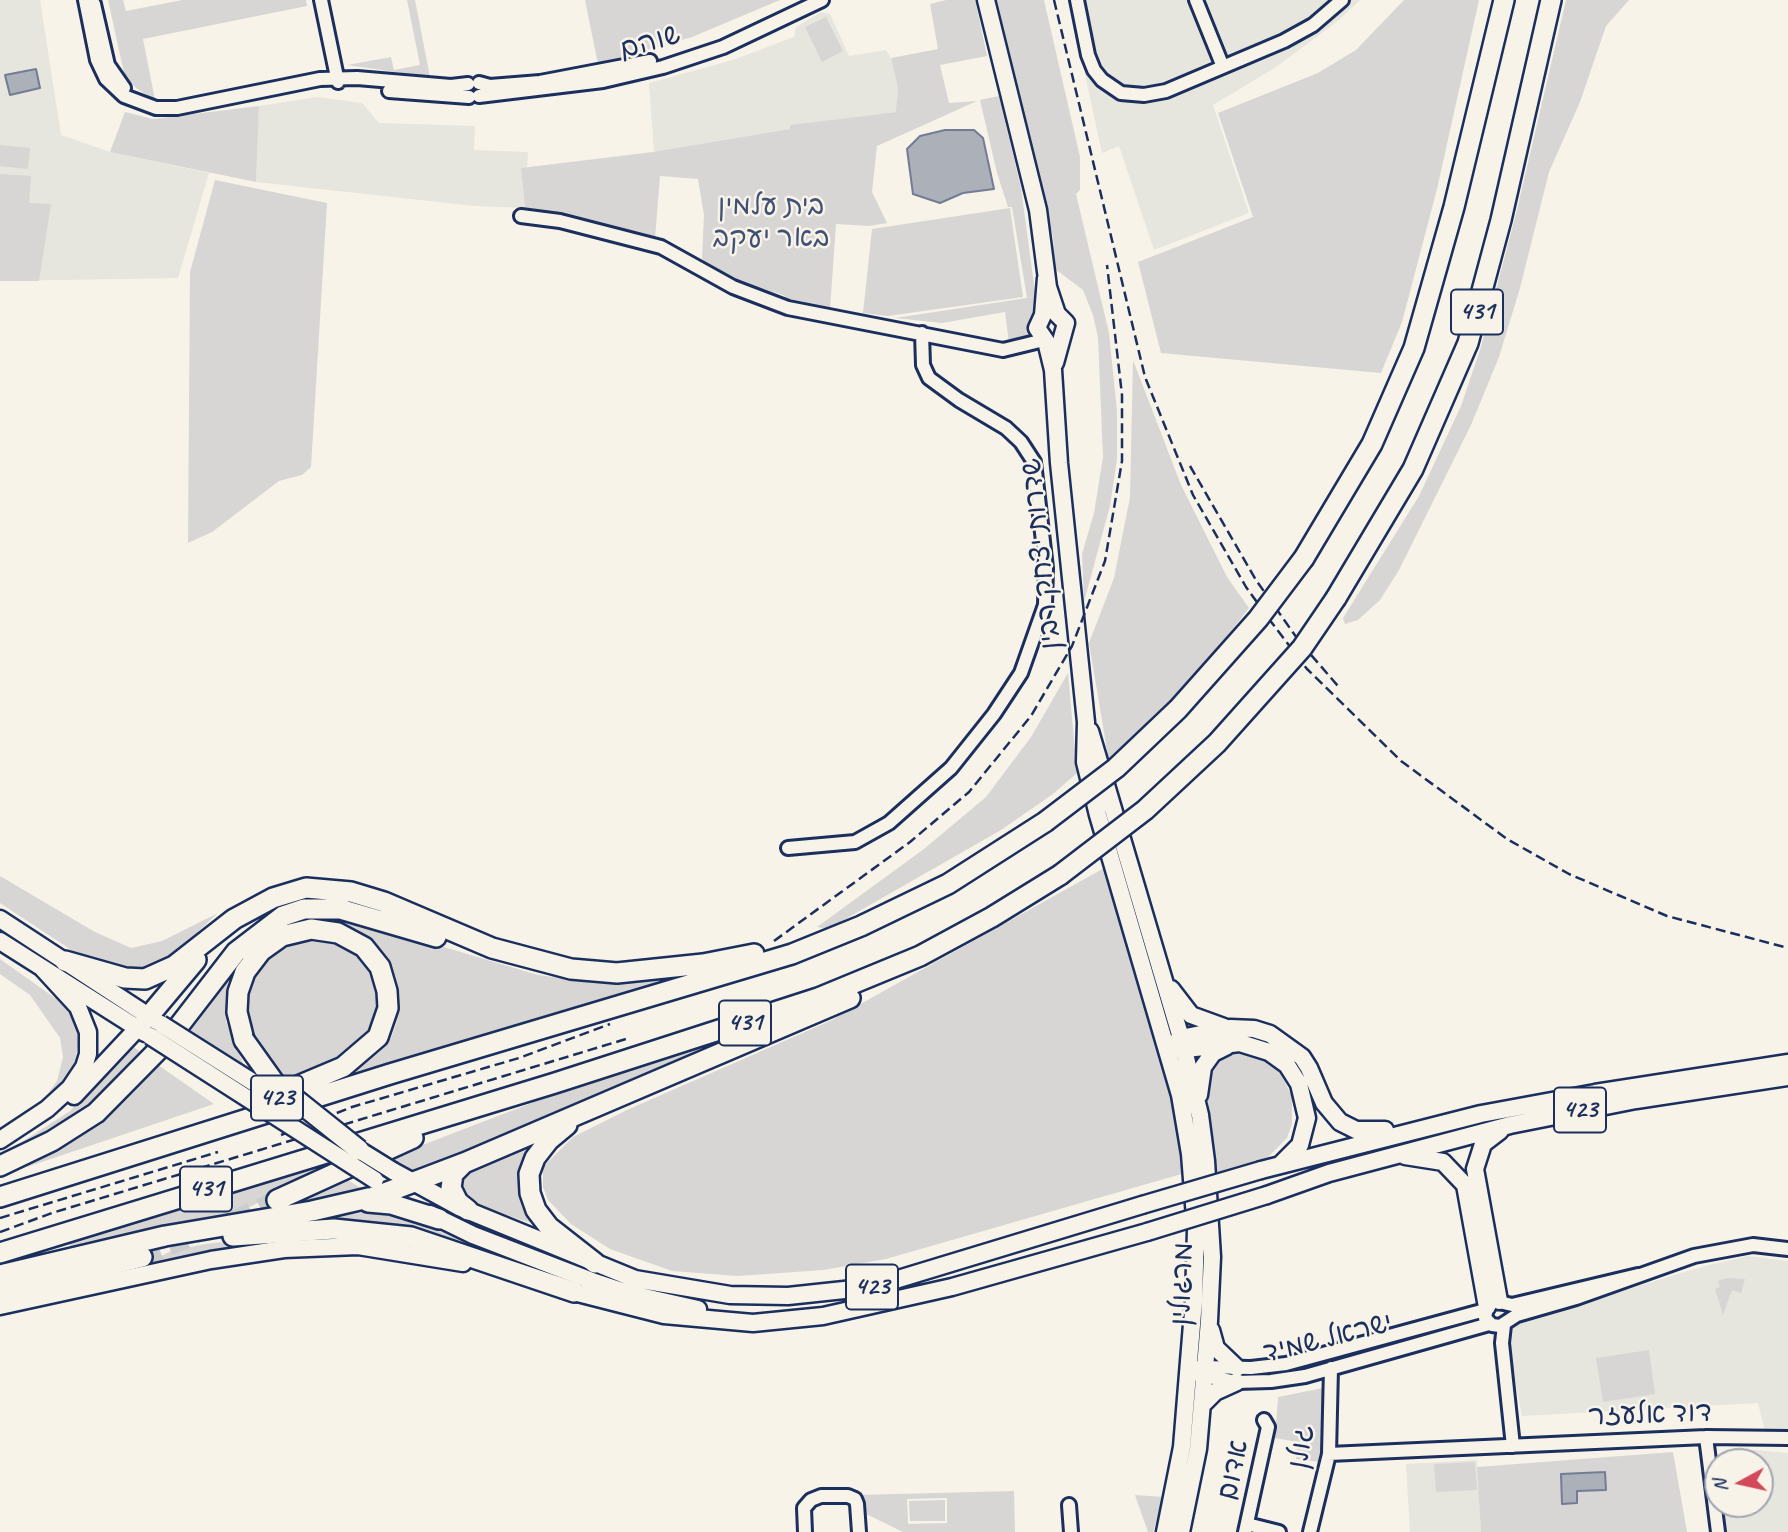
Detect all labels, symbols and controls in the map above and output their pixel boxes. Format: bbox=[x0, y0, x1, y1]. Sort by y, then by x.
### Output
street label: שוהם bbox=[616, 18, 684, 68]
park label: בית עלמין באר יעקב bbox=[713, 190, 829, 256]
road number: 431 bbox=[1451, 290, 1503, 334]
street label: שדרות יצחק רבין bbox=[1015, 456, 1069, 652]
road number: 431 bbox=[719, 1000, 771, 1046]
road number: 423 bbox=[251, 1076, 303, 1120]
road number: 423 bbox=[1554, 1088, 1606, 1133]
road number: 431 bbox=[180, 1166, 232, 1212]
street label: מרגולין bbox=[1165, 1241, 1201, 1327]
road number: 423 bbox=[846, 1264, 898, 1310]
street label: ישראל שמיד bbox=[1260, 1307, 1396, 1371]
street label: דוד אלעזר bbox=[1588, 1396, 1712, 1434]
street label: גולן bbox=[1282, 1423, 1322, 1471]
street label: אדום bbox=[1211, 1437, 1257, 1503]
north arrow bbox=[1704, 1448, 1774, 1518]
text: N bbox=[1707, 1478, 1733, 1493]

